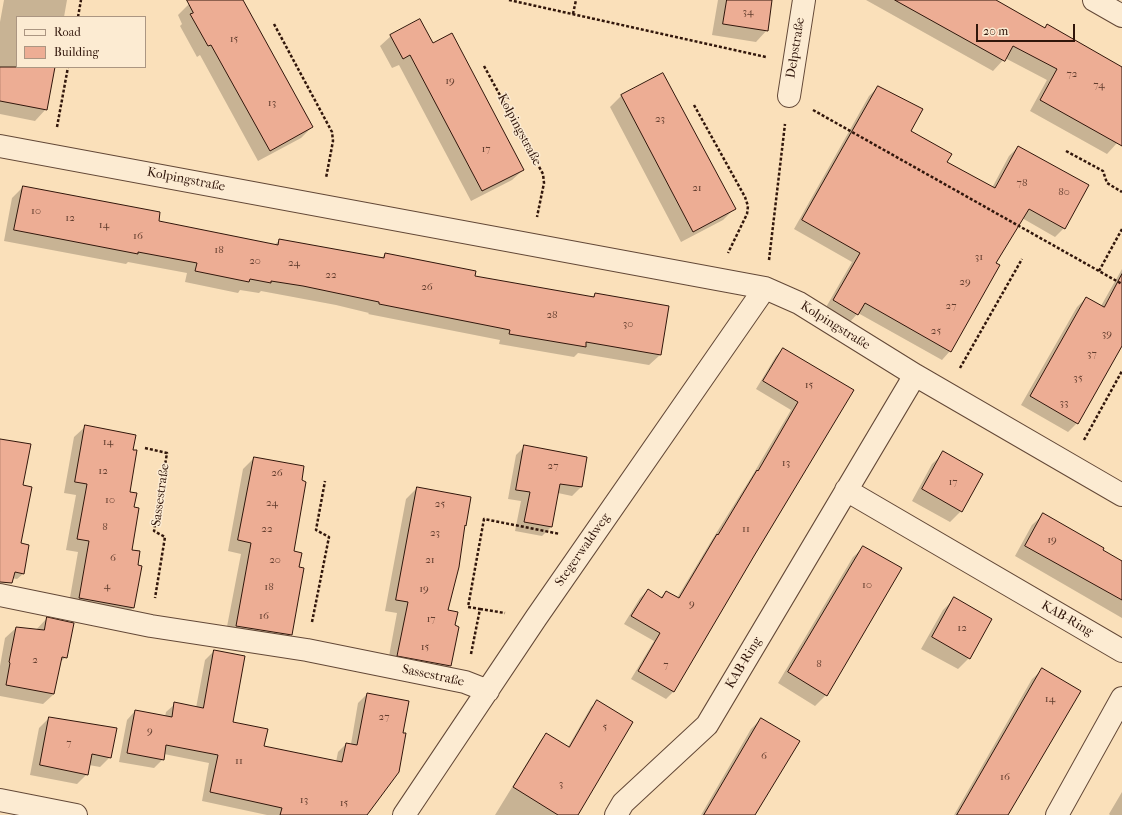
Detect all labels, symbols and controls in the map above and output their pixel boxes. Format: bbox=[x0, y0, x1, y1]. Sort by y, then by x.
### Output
house number: 34 bbox=[742, 5, 754, 19]
legend bbox=[16, 16, 146, 68]
street label: Delpstraße bbox=[783, 16, 809, 80]
scale bar bbox=[978, 16, 1077, 42]
text: 20 m bbox=[983, 24, 1008, 38]
text: Road bbox=[54, 25, 81, 39]
house number: 15 bbox=[230, 32, 238, 46]
text: Building bbox=[54, 45, 99, 59]
house number: 72 bbox=[1067, 67, 1077, 81]
house number: 19 bbox=[445, 74, 455, 88]
house number: 74 bbox=[1093, 78, 1105, 92]
street label: Kolpingstraße bbox=[494, 91, 544, 169]
house number: 13 bbox=[268, 96, 276, 110]
house number: 23 bbox=[655, 112, 665, 126]
house number: 17 bbox=[481, 142, 491, 156]
street label: Kolpingstraße bbox=[146, 165, 226, 195]
house number: 78 bbox=[1017, 176, 1027, 190]
house number: 21 bbox=[692, 181, 702, 195]
house number: 80 bbox=[1058, 185, 1070, 199]
house number: 10 bbox=[31, 204, 41, 218]
house number: 12 bbox=[65, 211, 75, 225]
house number: 14 bbox=[99, 218, 109, 232]
house number: 16 bbox=[133, 229, 143, 243]
house number: 18 bbox=[214, 243, 224, 257]
house number: 31 bbox=[975, 250, 983, 264]
house number: 20 bbox=[249, 254, 261, 268]
house number: 24 bbox=[288, 256, 300, 270]
house number: 22 bbox=[325, 268, 337, 282]
house number: 29 bbox=[959, 275, 971, 289]
house number: 26 bbox=[421, 280, 433, 294]
street label: Kolpingstraße bbox=[797, 298, 873, 354]
house number: 27 bbox=[946, 299, 956, 313]
house number: 28 bbox=[546, 308, 558, 322]
house number: 30 bbox=[623, 317, 633, 331]
house number: 25 bbox=[931, 324, 941, 338]
house number: 39 bbox=[1102, 327, 1112, 341]
house number: 37 bbox=[1087, 347, 1097, 361]
house number: 35 bbox=[1073, 371, 1083, 385]
house number: 15 bbox=[805, 378, 813, 392]
house number: 33 bbox=[1059, 396, 1069, 410]
house number: 14 bbox=[103, 435, 113, 449]
house number: 13 bbox=[782, 456, 790, 470]
house number: 27 bbox=[548, 459, 558, 473]
street label: Sassestraße bbox=[149, 463, 173, 527]
house number: 12 bbox=[98, 464, 108, 478]
house number: 26 bbox=[271, 466, 283, 480]
house number: 17 bbox=[948, 475, 958, 489]
house number: 10 bbox=[105, 493, 115, 507]
house number: 24 bbox=[266, 496, 278, 510]
house number: 25 bbox=[435, 497, 445, 511]
street label: Stegerwaldweg bbox=[552, 510, 614, 590]
house number: 8 bbox=[102, 520, 108, 534]
house number: 22 bbox=[261, 522, 273, 536]
house number: 11 bbox=[742, 522, 750, 536]
house number: 23 bbox=[430, 526, 440, 540]
house number: 19 bbox=[1047, 533, 1057, 547]
house number: 6 bbox=[110, 551, 116, 565]
house number: 20 bbox=[269, 553, 281, 567]
house number: 21 bbox=[425, 553, 435, 567]
house number: 10 bbox=[862, 578, 872, 592]
house number: 4 bbox=[104, 579, 110, 593]
house number: 18 bbox=[264, 580, 274, 594]
house number: 19 bbox=[419, 582, 429, 596]
house number: 9 bbox=[689, 597, 695, 611]
street label: KAB-Ring bbox=[1038, 598, 1096, 640]
house number: 16 bbox=[259, 609, 269, 623]
house number: 17 bbox=[426, 612, 436, 626]
house number: 12 bbox=[957, 621, 967, 635]
street label: KAB-Ring bbox=[723, 634, 765, 692]
house number: 15 bbox=[421, 640, 429, 654]
house number: 2 bbox=[32, 653, 38, 667]
house number: 8 bbox=[816, 657, 822, 671]
house number: 7 bbox=[663, 658, 669, 672]
street label: Sassestraße bbox=[400, 662, 466, 690]
house number: 14 bbox=[1045, 692, 1055, 706]
house number: 27 bbox=[379, 710, 389, 724]
house number: 5 bbox=[603, 720, 607, 734]
house number: 9 bbox=[147, 724, 153, 738]
house number: 7 bbox=[66, 736, 72, 750]
house number: 6 bbox=[761, 749, 767, 763]
house number: 11 bbox=[235, 754, 243, 768]
house number: 16 bbox=[1000, 770, 1010, 784]
house number: 3 bbox=[559, 777, 563, 791]
house number: 13 bbox=[300, 793, 308, 807]
house number: 15 bbox=[340, 796, 348, 810]

